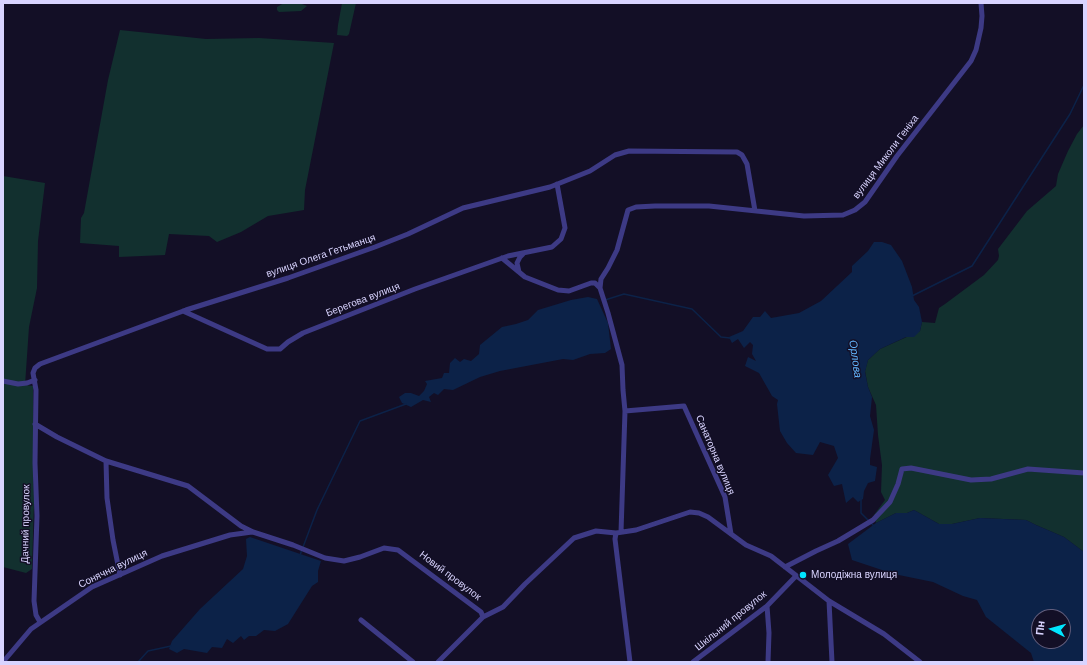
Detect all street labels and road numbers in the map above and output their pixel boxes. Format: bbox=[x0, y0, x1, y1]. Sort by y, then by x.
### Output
street label: вулиця Миколи Геніха bbox=[851, 113, 921, 201]
street label: вулиця Олега Гетьманця bbox=[265, 232, 377, 280]
street label: Берегова вулиця bbox=[324, 280, 402, 320]
street label: Санаторна вулиця bbox=[693, 413, 737, 497]
street label: Дачний провулок bbox=[19, 484, 33, 564]
street label: Сонячна вулиця bbox=[77, 547, 149, 591]
street label: Новий провулок bbox=[417, 549, 483, 603]
street label: Шкільний провулок bbox=[693, 588, 769, 654]

